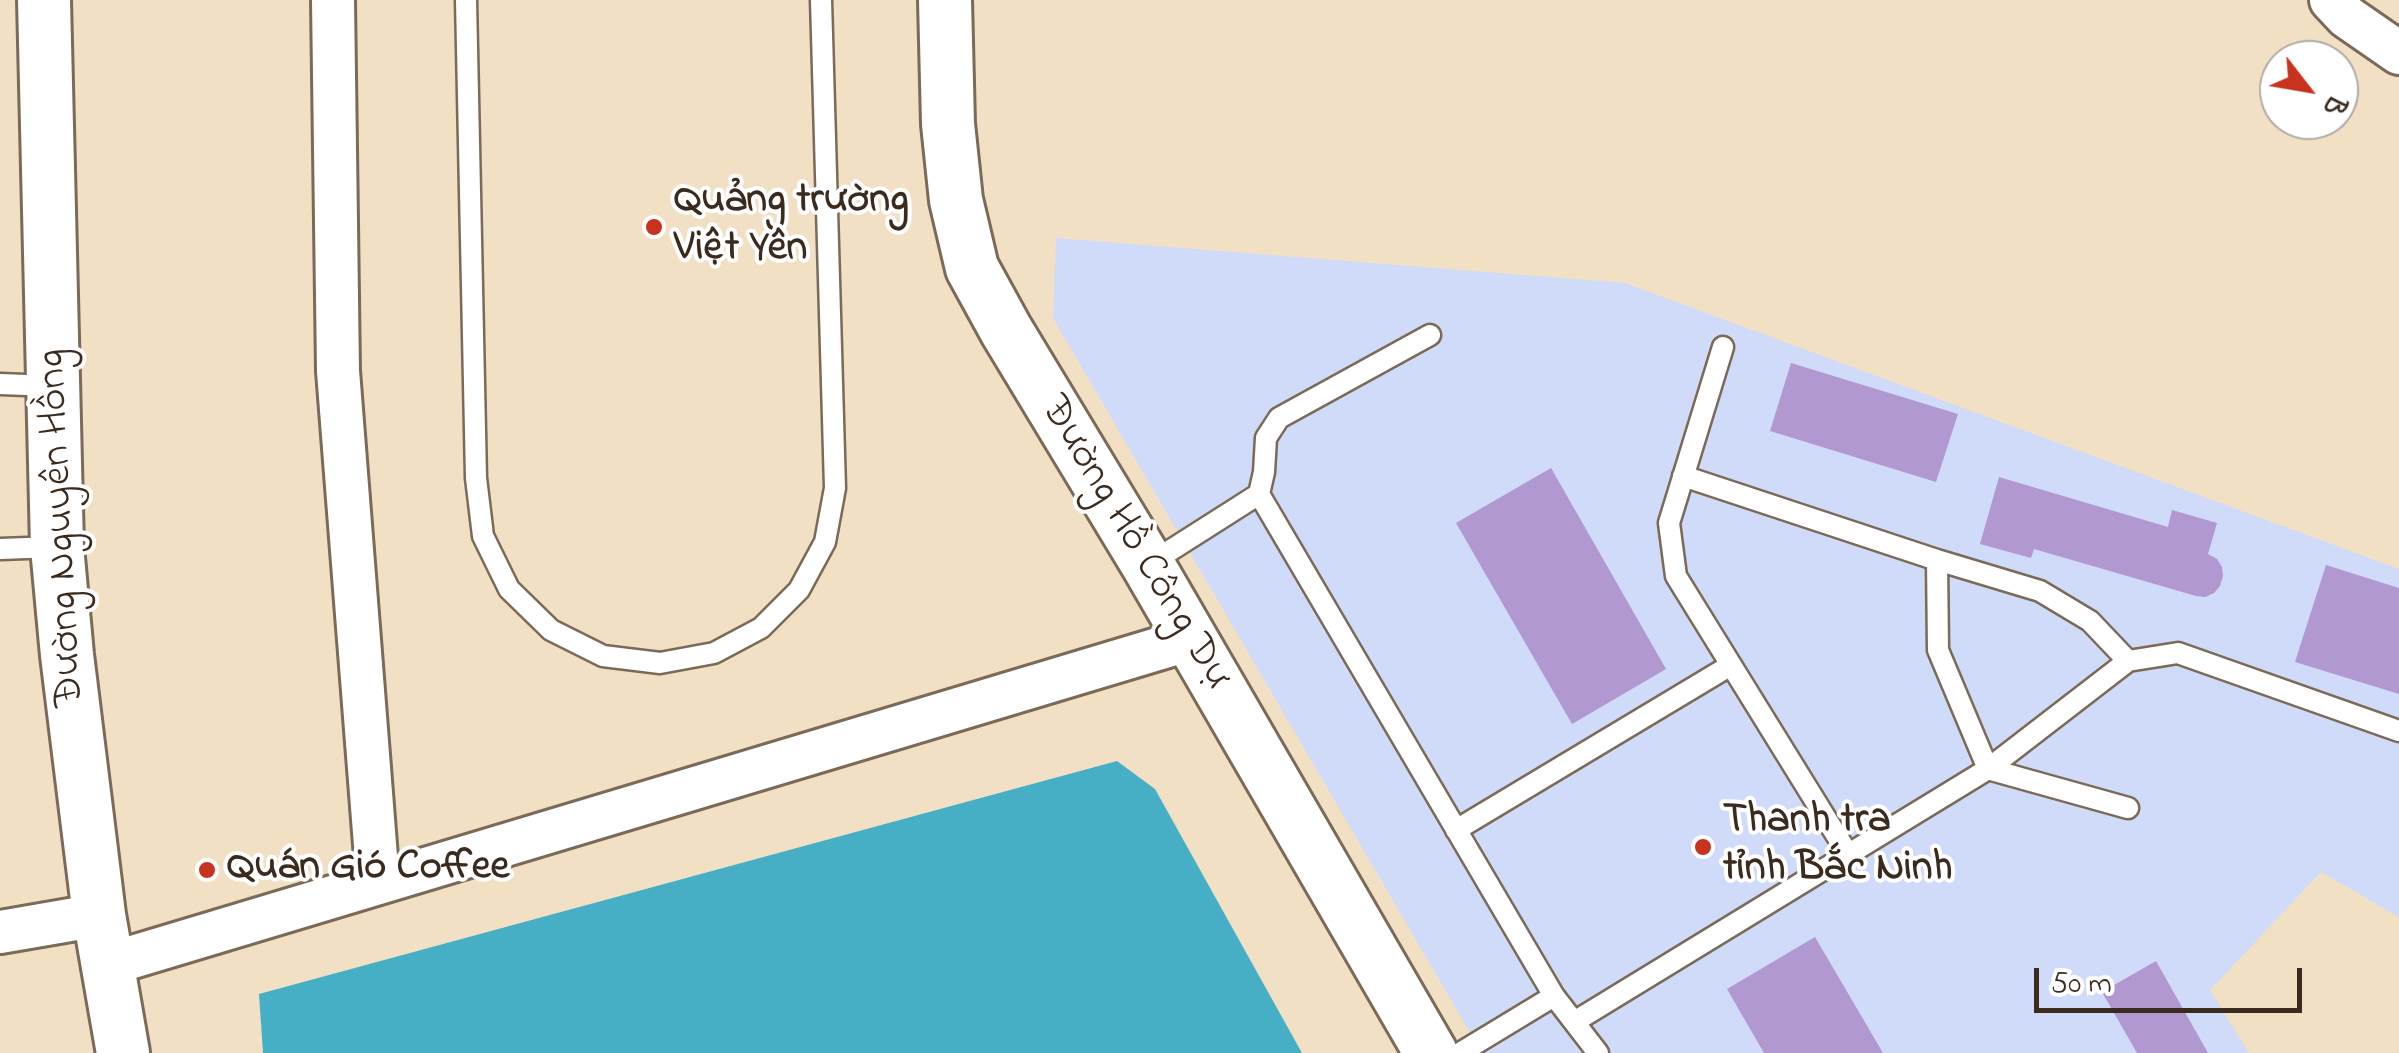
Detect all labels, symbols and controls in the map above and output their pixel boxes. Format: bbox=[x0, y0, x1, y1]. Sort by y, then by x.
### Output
north arrow bbox=[2259, 40, 2359, 140]
text: B bbox=[2311, 86, 2356, 123]
place label: Quảng trường Việt Yên bbox=[674, 178, 909, 276]
marker: Quảng trường Việt Yên bbox=[643, 216, 665, 238]
street label: Đường Nguyên Hồng bbox=[29, 348, 99, 708]
street label: Đường Hồ Công Dự bbox=[1026, 388, 1240, 700]
place label: Thanh tra tỉnh Bắc Ninh bbox=[1723, 798, 1952, 896]
marker: Thanh tra tỉnh Bắc Ninh bbox=[1692, 836, 1714, 858]
place label: Quán Gió Coffee bbox=[227, 845, 509, 895]
marker: Quán Gió Coffee bbox=[196, 859, 218, 881]
scale bar bbox=[2039, 948, 2306, 1010]
text: 50 m bbox=[2051, 963, 2112, 1007]

